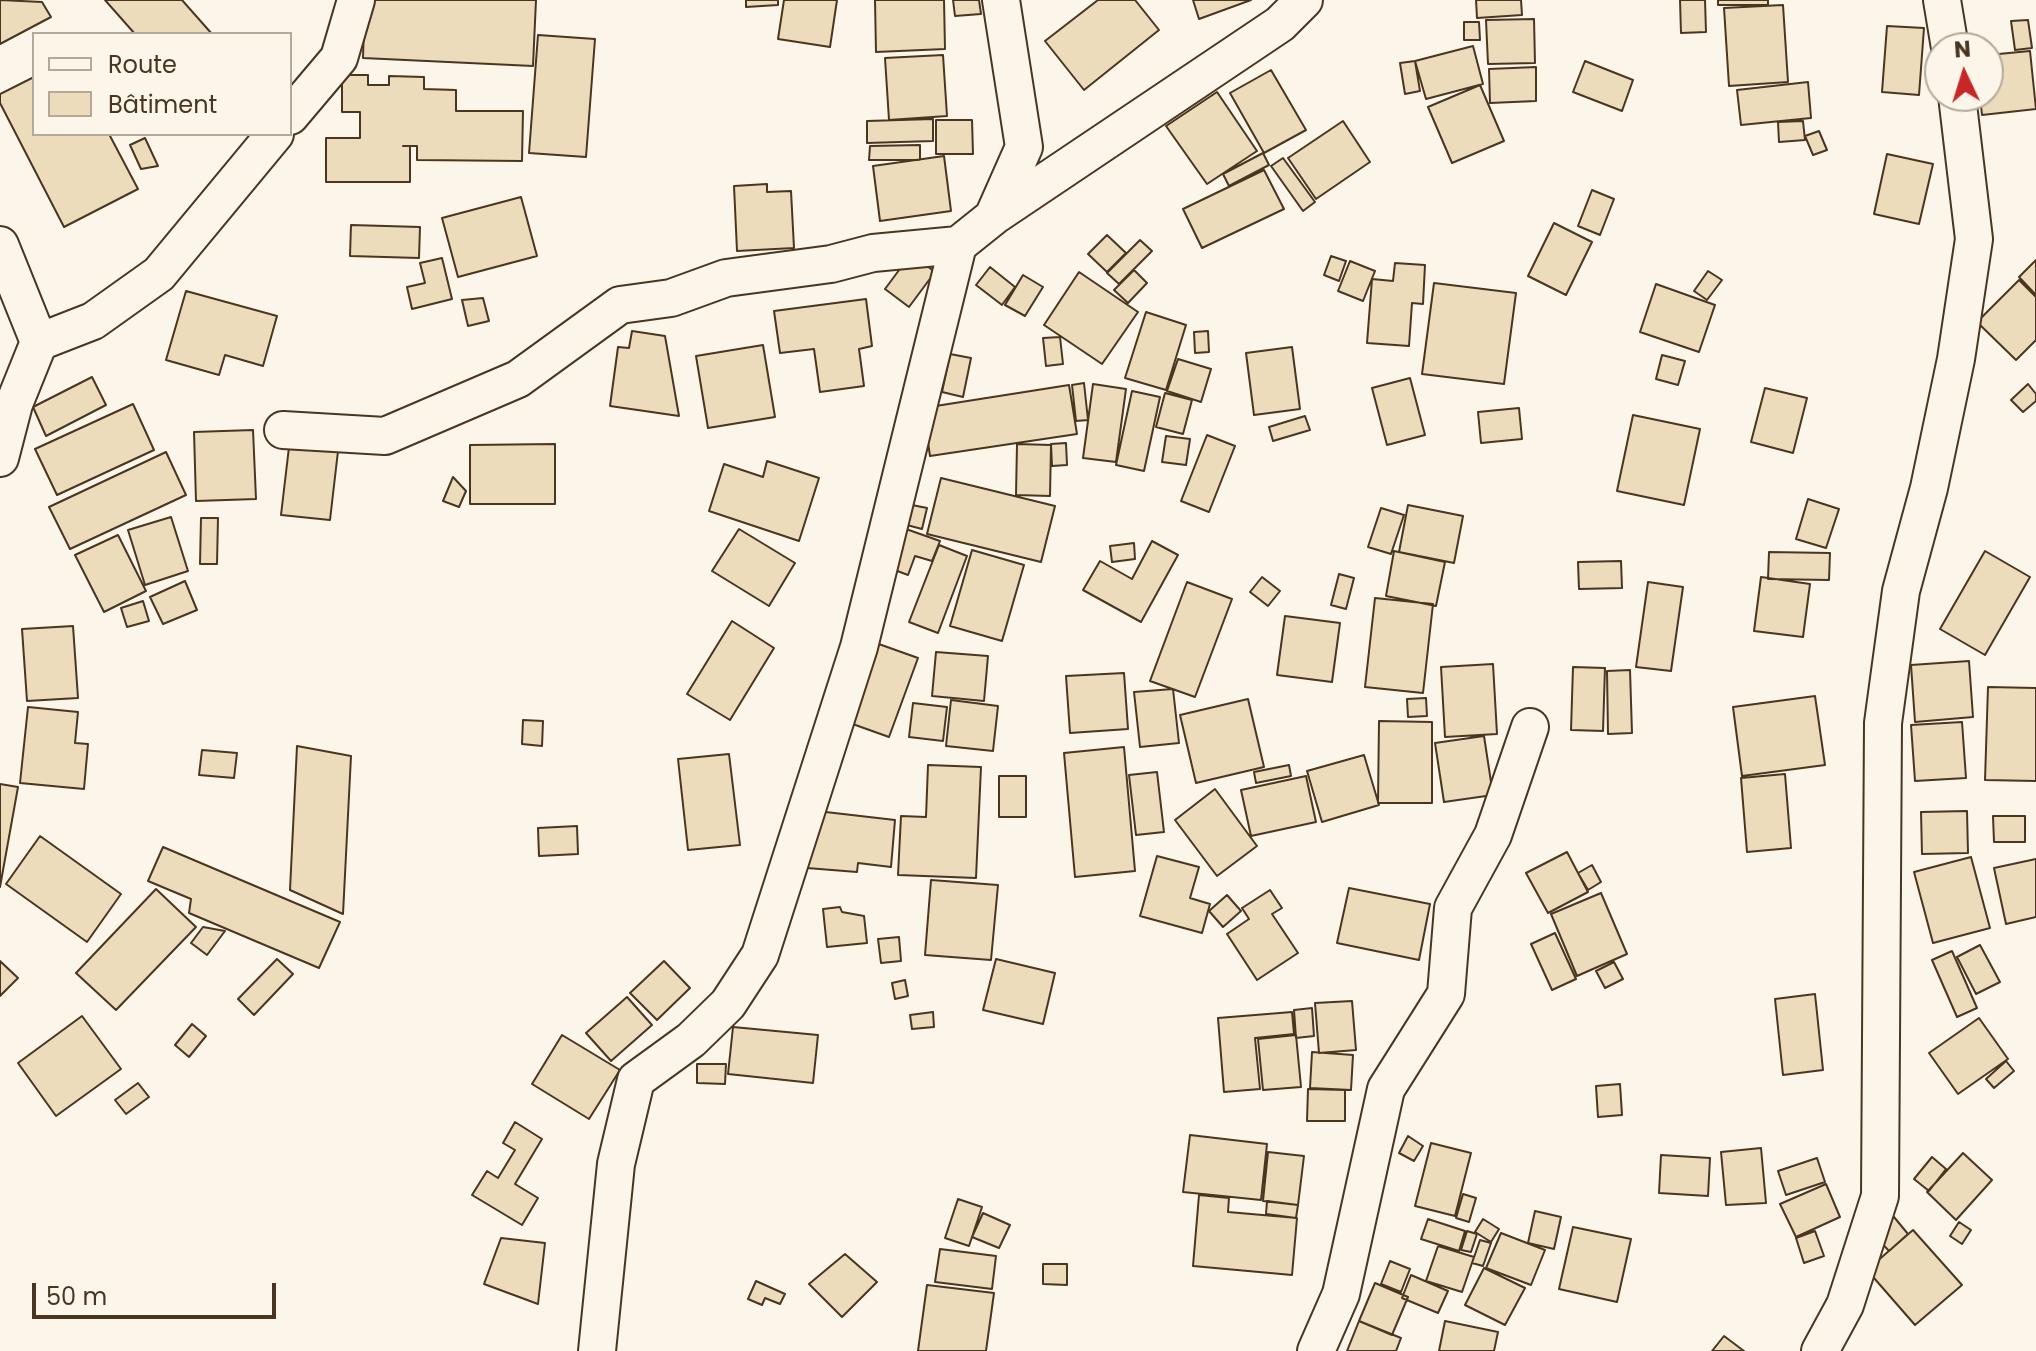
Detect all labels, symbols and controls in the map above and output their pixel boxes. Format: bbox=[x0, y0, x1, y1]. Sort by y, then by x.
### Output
legend bbox=[32, 32, 292, 136]
north arrow bbox=[1924, 32, 2004, 112]
text: N bbox=[1953, 34, 1972, 66]
text: Route bbox=[108, 48, 177, 81]
text: Bâtiment bbox=[108, 88, 217, 121]
scale bar bbox=[36, 1267, 280, 1317]
text: 50 m bbox=[46, 1280, 107, 1313]

